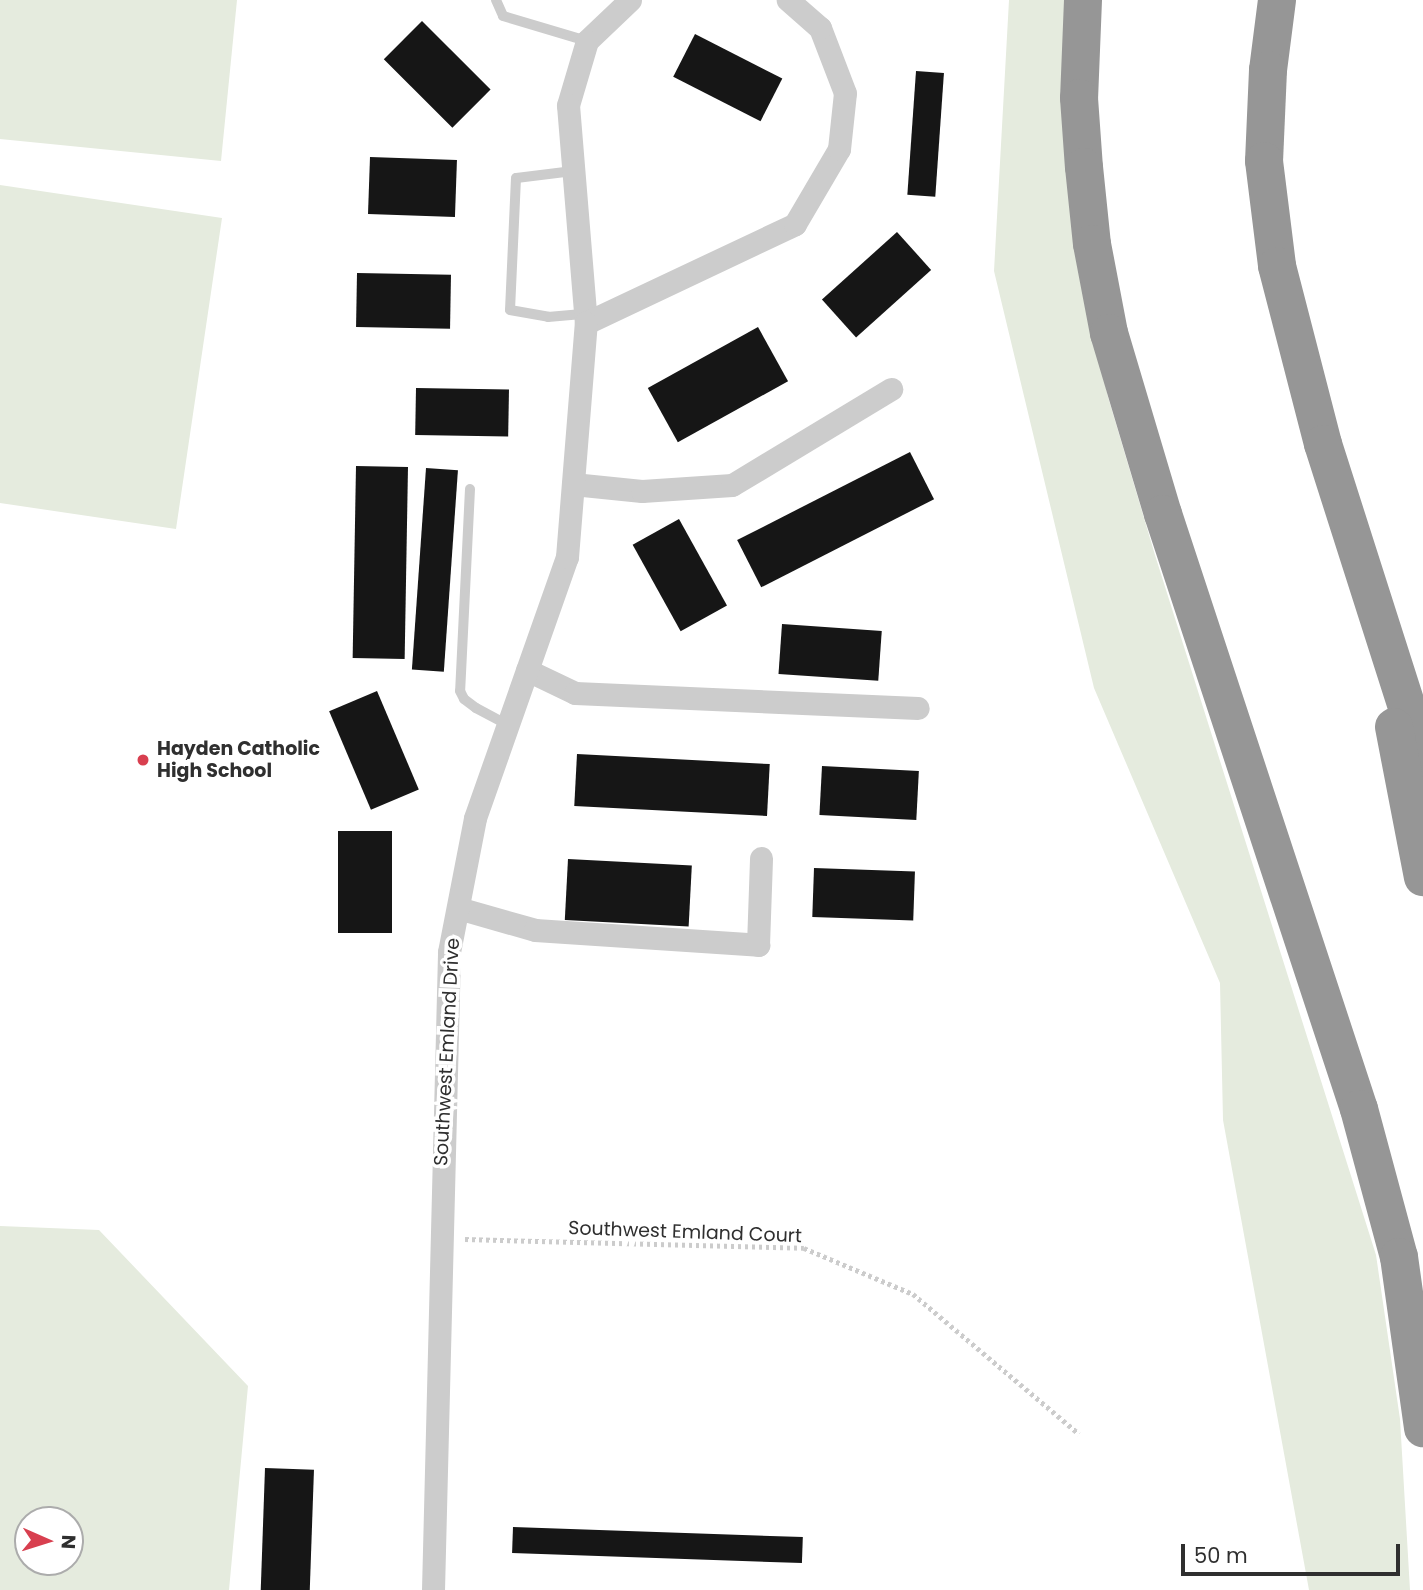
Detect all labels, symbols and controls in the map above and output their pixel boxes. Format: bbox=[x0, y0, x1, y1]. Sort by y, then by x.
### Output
place label: Hayden Catholic High School bbox=[157, 738, 320, 782]
marker: Hayden Catholic High School bbox=[135, 752, 151, 768]
street label: Southwest Emland Drive bbox=[430, 937, 464, 1167]
street label: Southwest Emland Court bbox=[568, 1217, 802, 1247]
north arrow bbox=[14, 1506, 84, 1576]
scale bar bbox=[1185, 1530, 1404, 1574]
text: N bbox=[55, 1534, 82, 1550]
text: 50 m bbox=[1194, 1541, 1248, 1570]

